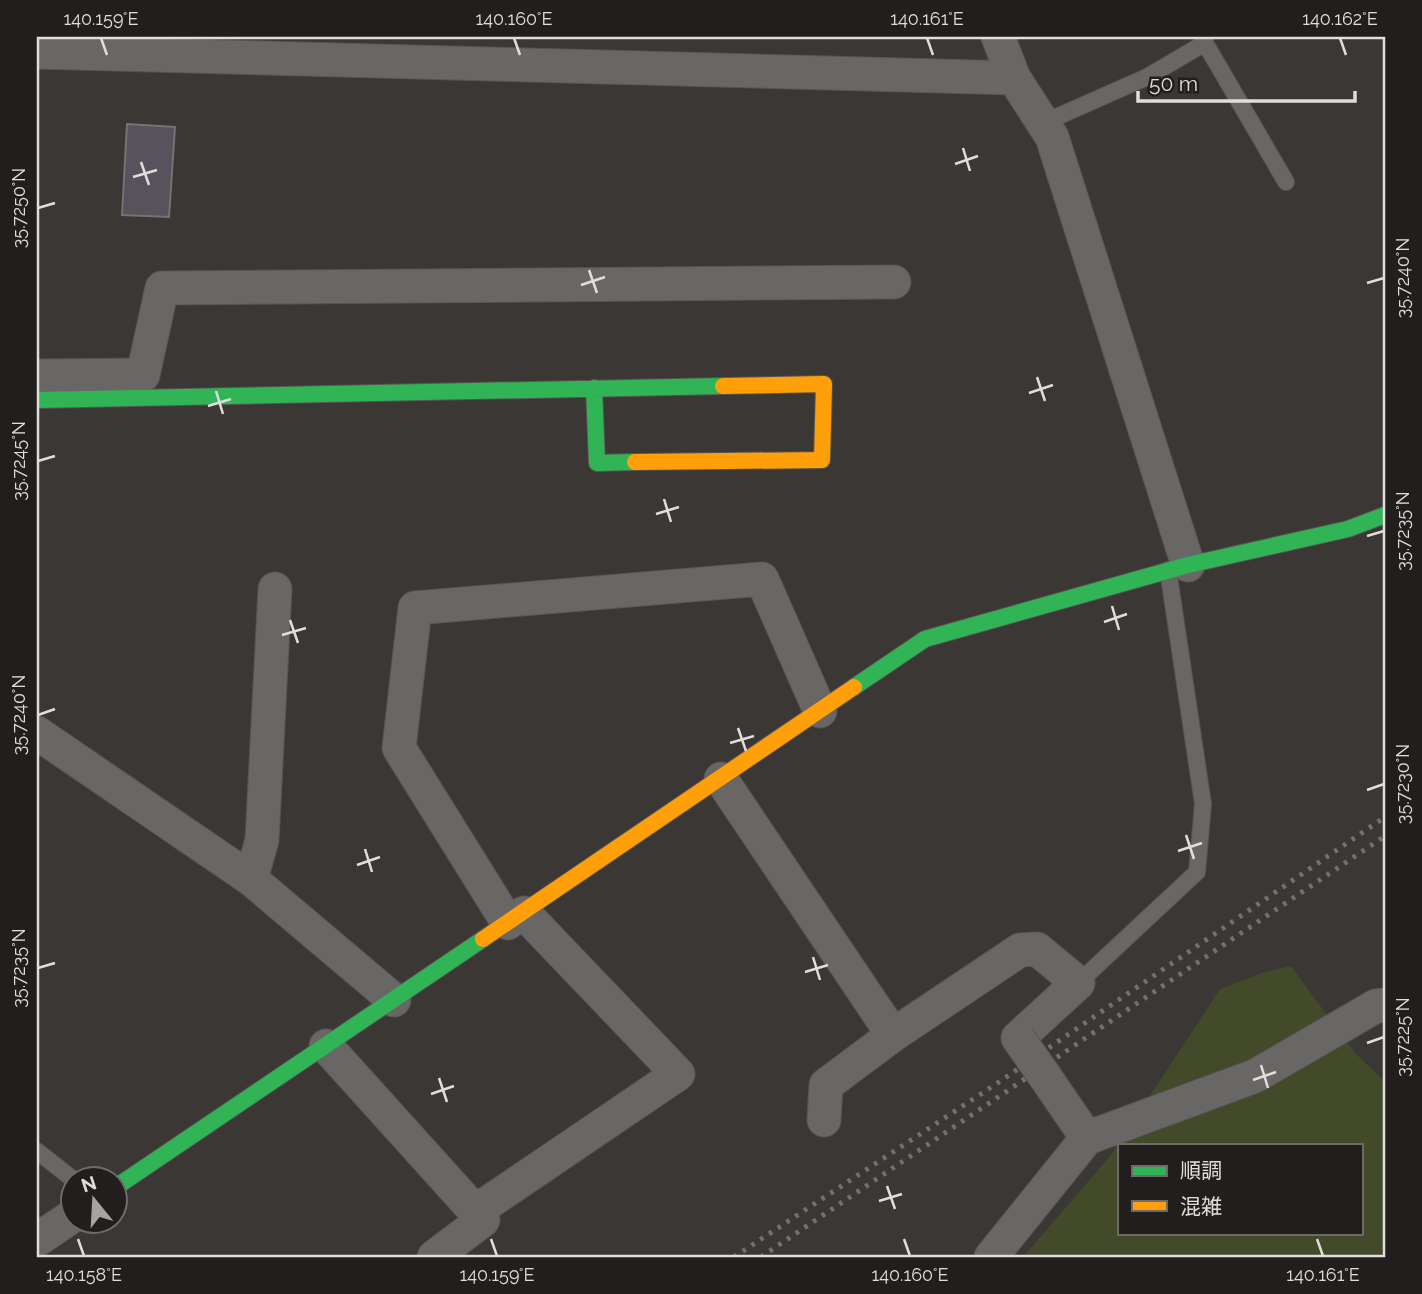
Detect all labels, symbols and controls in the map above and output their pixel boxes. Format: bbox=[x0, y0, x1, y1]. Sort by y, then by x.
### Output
text: 140.159°E bbox=[63, 8, 139, 29]
text: 140.160°E bbox=[476, 8, 552, 29]
text: 140.161°E bbox=[890, 8, 964, 29]
text: 140.162°E bbox=[1302, 8, 1378, 29]
scale bar bbox=[1138, 60, 1356, 104]
text: 50 m bbox=[1149, 71, 1198, 96]
text: 35.7250°N bbox=[8, 168, 29, 248]
text: 35.7240°N bbox=[1392, 238, 1413, 318]
text: 35.7245°N bbox=[8, 421, 29, 501]
text: 35.7235°N bbox=[1392, 491, 1413, 571]
text: 35.7240°N bbox=[8, 675, 29, 755]
text: 35.7230°N bbox=[1392, 744, 1413, 824]
text: 35.7235°N bbox=[8, 928, 29, 1008]
text: 35.7225°N bbox=[1392, 997, 1413, 1077]
legend bbox=[1118, 1144, 1362, 1234]
text: 順調 bbox=[1180, 1158, 1222, 1183]
north arrow bbox=[60, 1164, 130, 1234]
text: N bbox=[78, 1171, 99, 1197]
text: 混雑 bbox=[1180, 1194, 1222, 1219]
text: 140.158°E bbox=[46, 1264, 122, 1285]
text: 140.159°E bbox=[459, 1264, 535, 1285]
text: 140.160°E bbox=[872, 1264, 948, 1285]
text: 140.161°E bbox=[1286, 1264, 1360, 1285]

